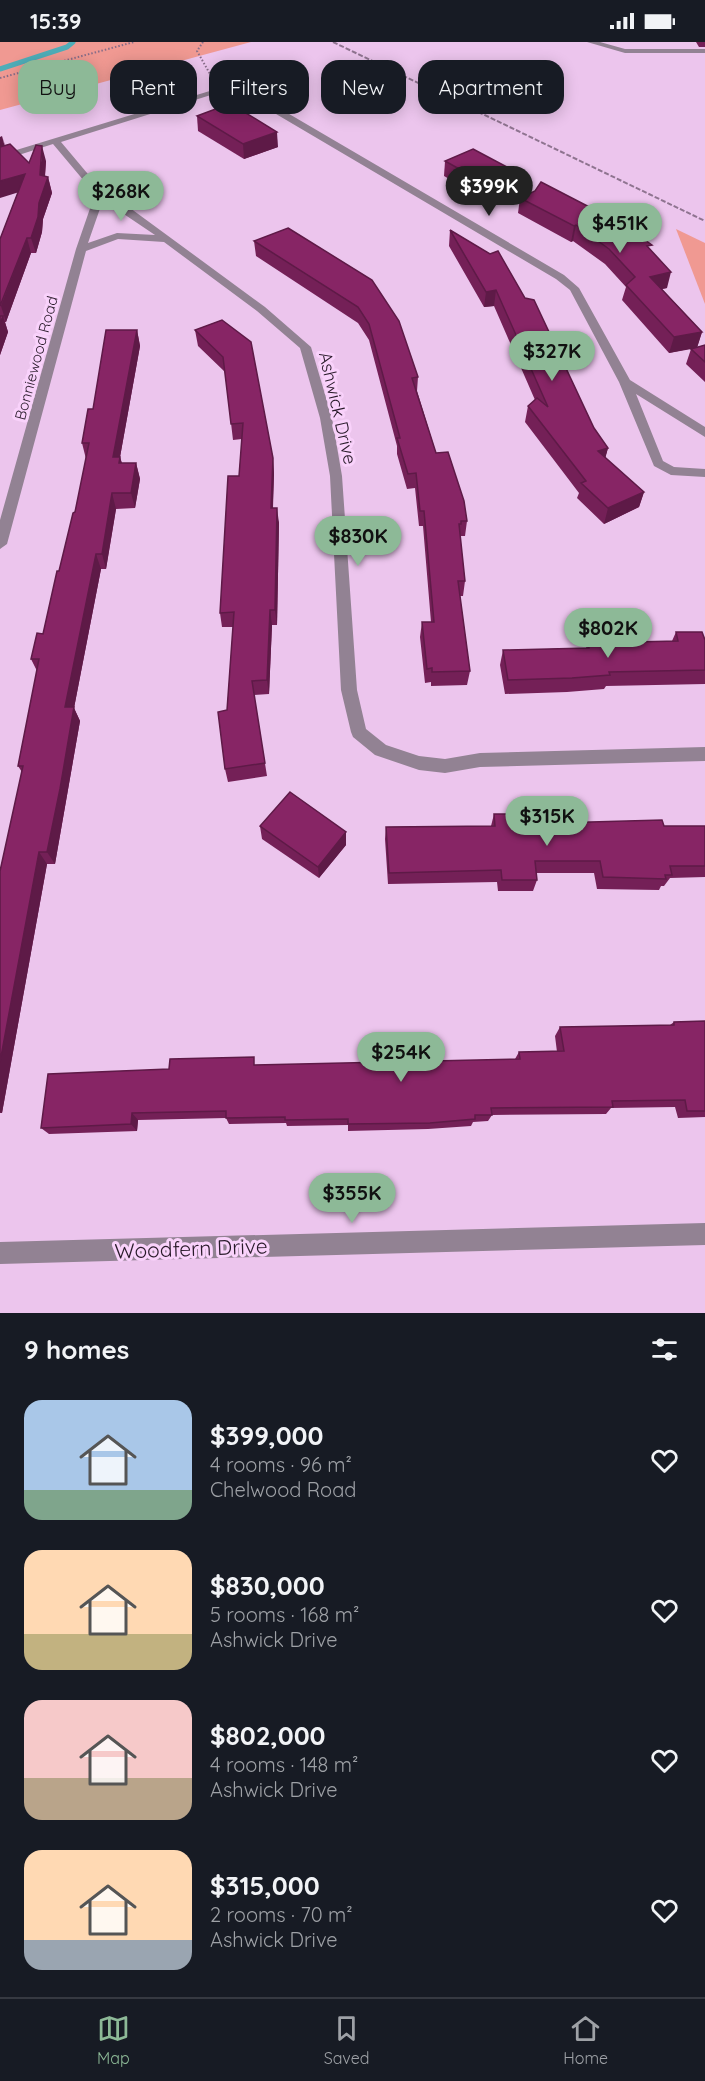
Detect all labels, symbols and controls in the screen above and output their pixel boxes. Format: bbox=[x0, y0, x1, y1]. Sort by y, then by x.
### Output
text: 15:39 bbox=[30, 7, 82, 35]
chip: Buy bbox=[18, 60, 98, 114]
chip: Rent bbox=[110, 60, 197, 114]
chip: Filters bbox=[209, 60, 309, 114]
chip: New bbox=[321, 60, 406, 114]
chip: Apartment bbox=[418, 60, 564, 114]
pin: $399K bbox=[447, 166, 531, 217]
pin: $268K bbox=[79, 171, 163, 222]
text: $399K bbox=[460, 173, 518, 198]
text: $268K bbox=[92, 178, 150, 203]
pin: $451K bbox=[578, 203, 662, 254]
text: $451K bbox=[592, 210, 648, 235]
street label: Bonniewood Road bbox=[10, 294, 62, 422]
pin: $327K bbox=[510, 331, 594, 382]
text: $327K bbox=[523, 338, 581, 363]
street label: Ashwick Drive bbox=[314, 349, 362, 467]
pin: $830K bbox=[316, 516, 400, 567]
text: $830K bbox=[328, 523, 388, 548]
pin: $802K bbox=[566, 608, 650, 659]
text: $802K bbox=[578, 615, 638, 640]
pin: $315K bbox=[505, 796, 589, 847]
text: $315K bbox=[519, 803, 575, 828]
pin: $254K bbox=[359, 1032, 443, 1083]
text: $254K bbox=[371, 1039, 431, 1064]
pin: $355K bbox=[310, 1173, 394, 1224]
text: $355K bbox=[323, 1180, 381, 1205]
street label: Woodfern Drive bbox=[114, 1232, 268, 1264]
text: 9 homes bbox=[24, 1333, 129, 1366]
icon: filters bbox=[648, 1333, 681, 1366]
text: $399,000 bbox=[210, 1419, 324, 1452]
icon: home bbox=[72, 1424, 144, 1496]
icon: heart bbox=[648, 1444, 681, 1477]
text: 4 rooms · 96 m² bbox=[210, 1452, 352, 1477]
text: Chelwood Road bbox=[210, 1477, 356, 1502]
text: $830,000 bbox=[210, 1569, 325, 1602]
icon: home bbox=[72, 1574, 144, 1646]
icon: heart bbox=[648, 1594, 681, 1627]
text: 5 rooms · 168 m² bbox=[210, 1602, 359, 1627]
text: Ashwick Drive bbox=[210, 1627, 338, 1652]
text: $802,000 bbox=[210, 1719, 326, 1752]
icon: home bbox=[72, 1724, 144, 1796]
icon: heart bbox=[648, 1744, 681, 1777]
text: 4 rooms · 148 m² bbox=[210, 1752, 358, 1777]
text: Ashwick Drive bbox=[210, 1777, 338, 1802]
text: $315,000 bbox=[210, 1869, 320, 1902]
icon: home bbox=[72, 1874, 144, 1946]
icon: heart bbox=[648, 1894, 681, 1927]
text: 2 rooms · 70 m² bbox=[210, 1902, 353, 1927]
text: Ashwick Drive bbox=[210, 1927, 338, 1952]
tab: Map bbox=[97, 2012, 130, 2068]
tab: Saved bbox=[324, 2012, 369, 2068]
tab: Home bbox=[563, 2012, 608, 2068]

